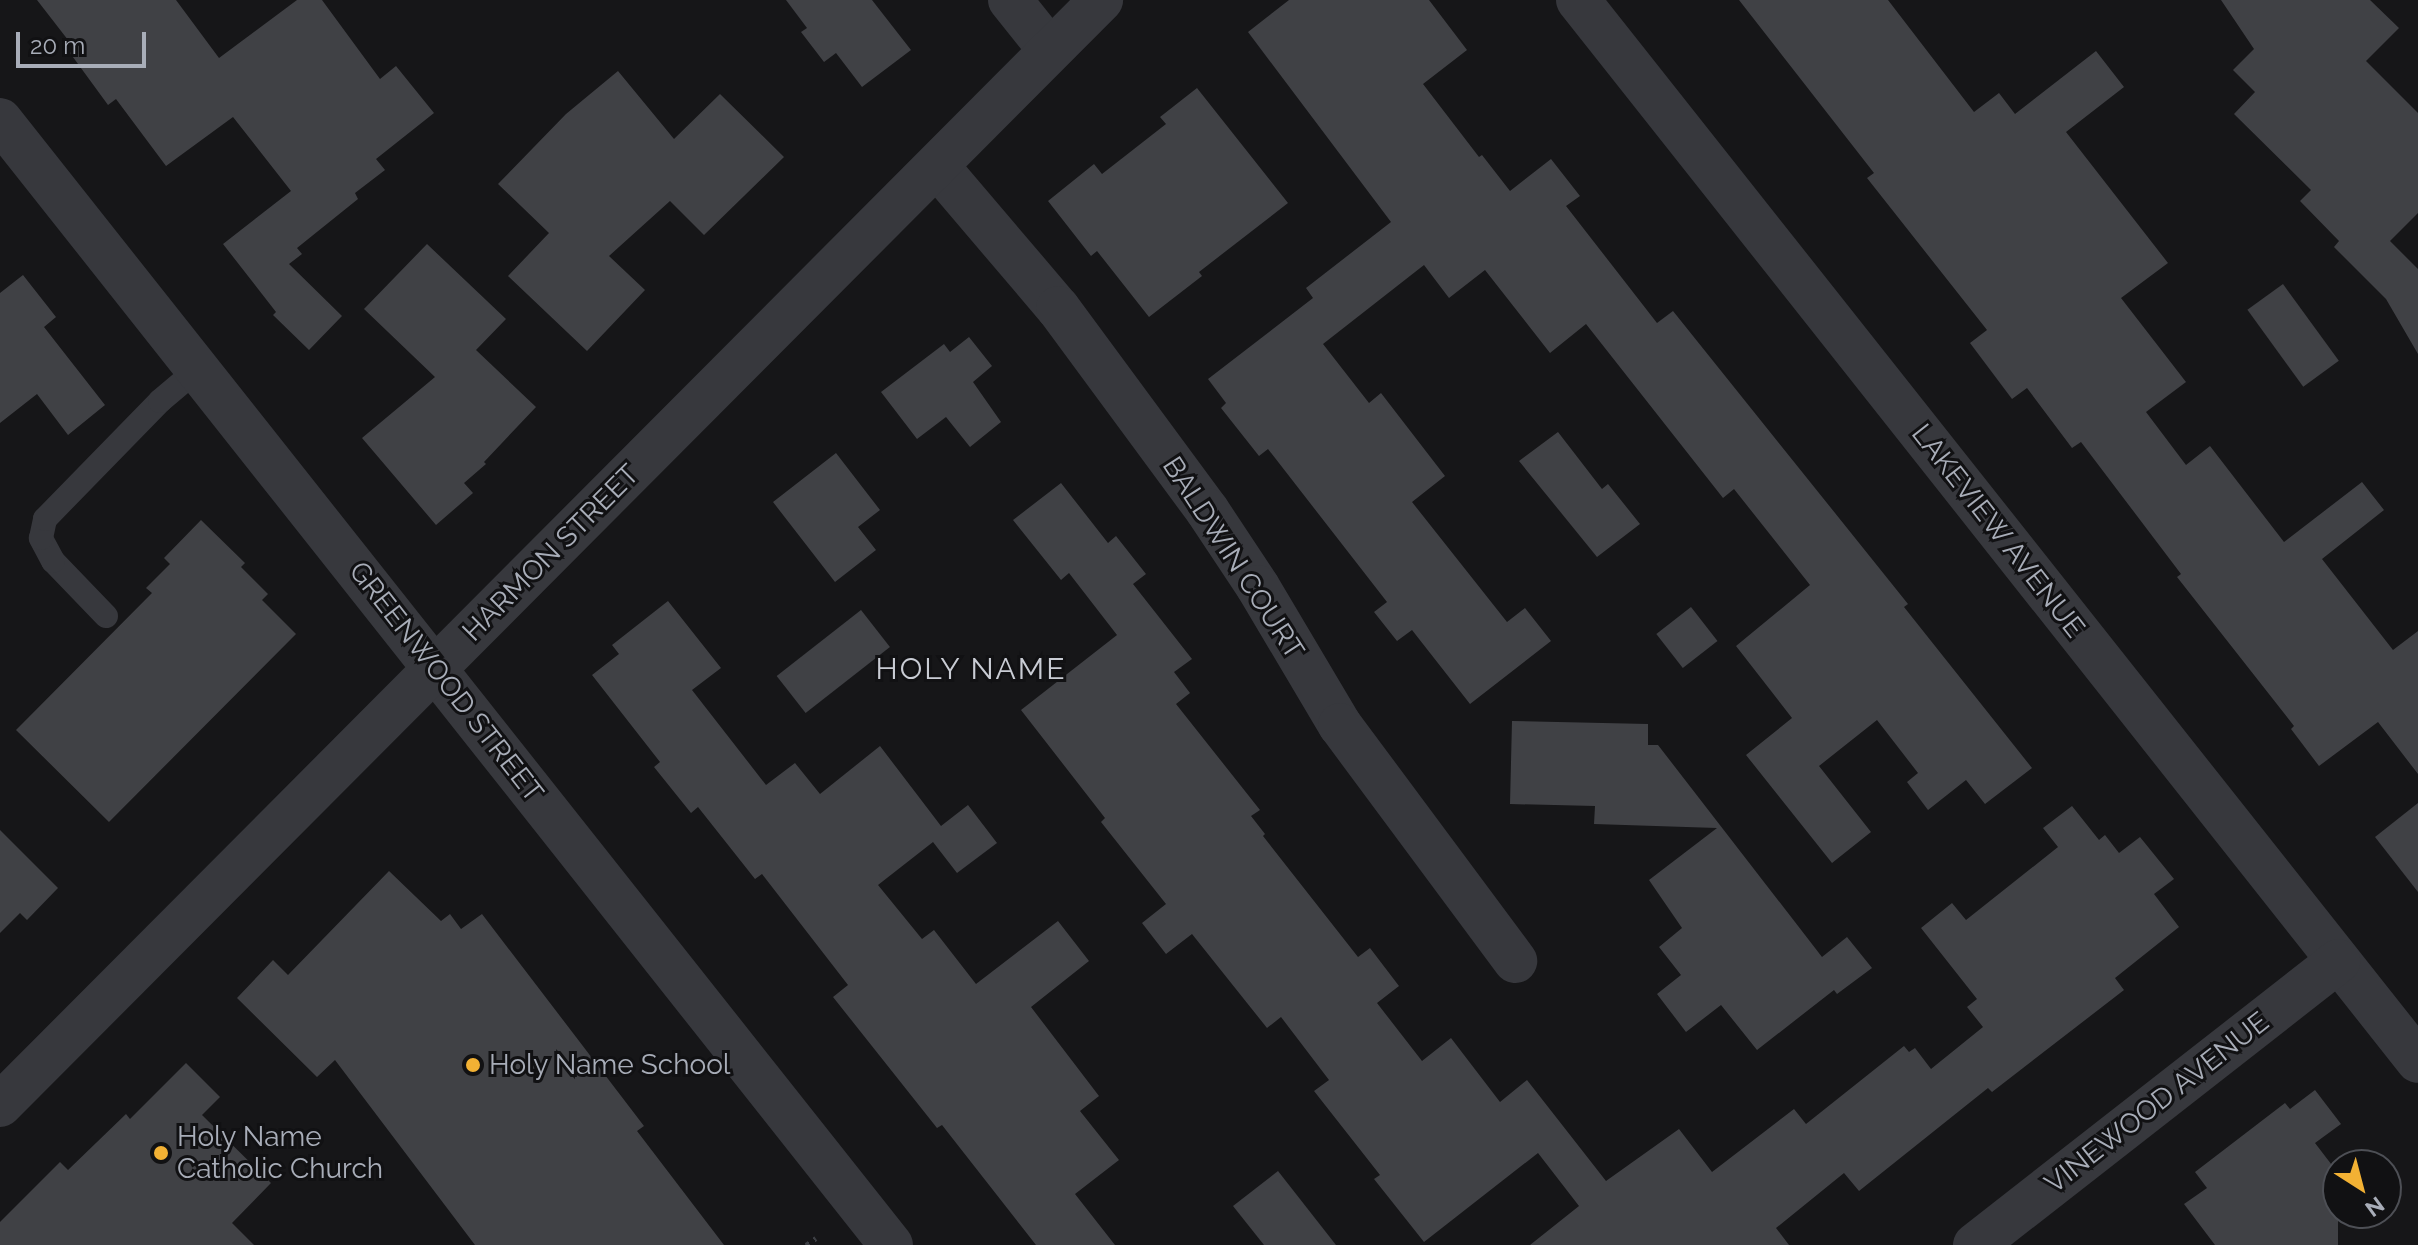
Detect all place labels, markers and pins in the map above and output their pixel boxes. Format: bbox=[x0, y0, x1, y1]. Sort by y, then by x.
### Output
place label: Holy Name School bbox=[489, 1048, 731, 1082]
marker: Holy Name School bbox=[464, 1056, 482, 1074]
place label: Holy Name Catholic Church bbox=[177, 1120, 383, 1186]
marker: Holy Name Catholic Church bbox=[152, 1144, 170, 1162]

